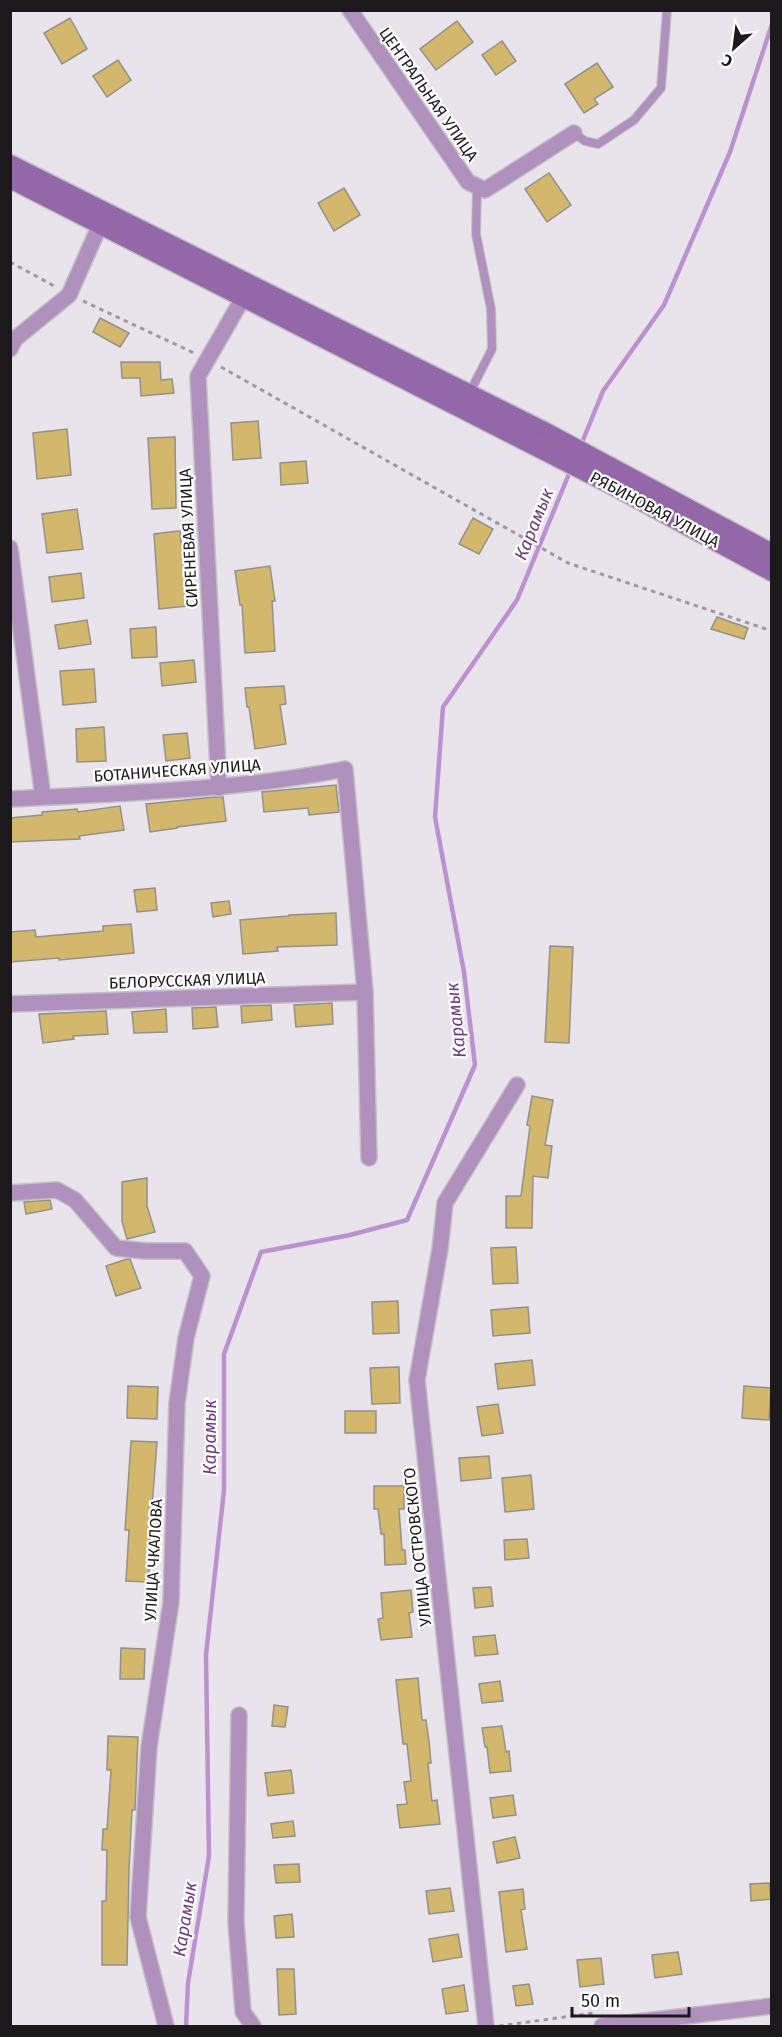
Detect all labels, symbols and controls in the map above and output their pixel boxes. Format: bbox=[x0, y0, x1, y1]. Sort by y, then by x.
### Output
north arrow bbox=[704, 18, 764, 78]
street label: ЦЕНТРАЛЬНАЯ УЛИЦА bbox=[375, 24, 482, 166]
text: С bbox=[718, 50, 736, 71]
street label: СИРЕНЕВАЯ УЛИЦА bbox=[175, 467, 202, 608]
street label: РЯБИНОВАЯ УЛИЦА bbox=[587, 467, 723, 552]
water label: Карамык bbox=[510, 484, 559, 563]
street label: БОТАНИЧЕСКАЯ УЛИЦА bbox=[93, 755, 262, 786]
street label: БЕЛОРУССКАЯ УЛИЦА bbox=[108, 968, 266, 993]
water label: Карамык bbox=[441, 981, 471, 1059]
water label: Карамык bbox=[199, 1399, 221, 1475]
street label: УЛИЦА ОСТРОВСКОГО bbox=[400, 1467, 435, 1627]
street label: УЛИЦА ЧКАЛОВА bbox=[141, 1497, 166, 1622]
water label: Карамык bbox=[168, 1879, 202, 1958]
scale bar bbox=[572, 1980, 689, 2018]
text: 50 m bbox=[581, 1990, 620, 2012]

